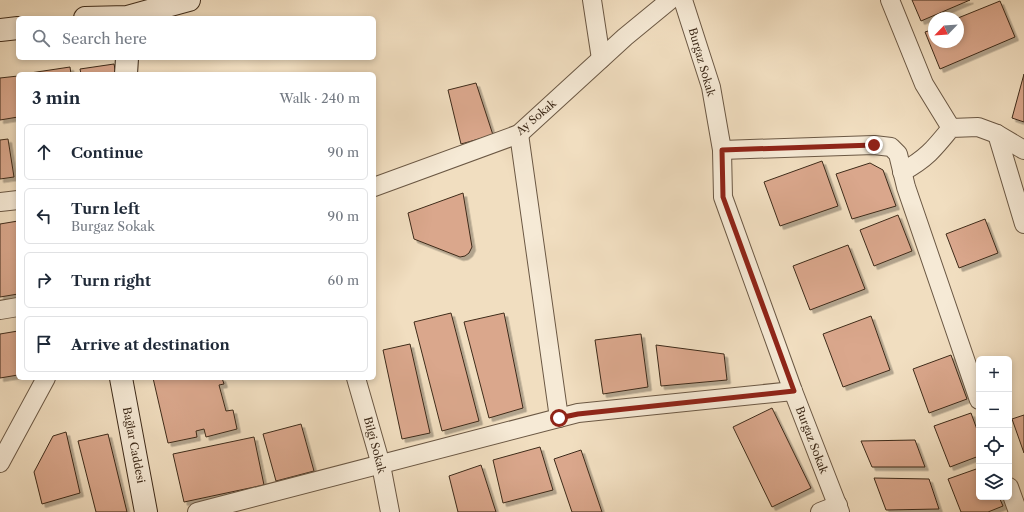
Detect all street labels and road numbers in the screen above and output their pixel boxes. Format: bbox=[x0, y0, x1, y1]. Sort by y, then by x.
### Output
street label: Burgaz Sokak bbox=[686, 26, 719, 99]
street label: Ay Sokak bbox=[512, 96, 559, 138]
street label: Burgaz Sokak bbox=[793, 404, 831, 476]
street label: Bağlar Caddesi bbox=[120, 406, 148, 485]
street label: Bilgi Sokak bbox=[361, 415, 389, 475]

